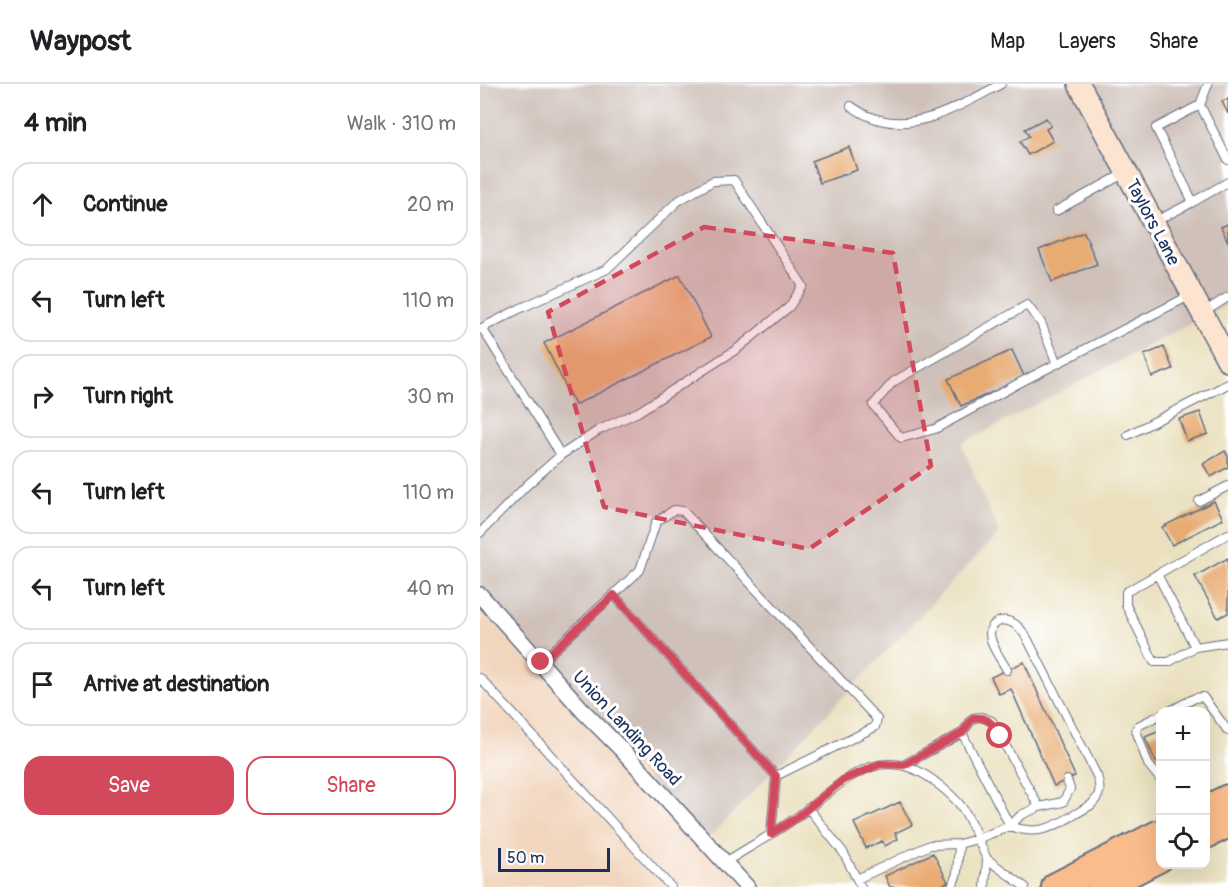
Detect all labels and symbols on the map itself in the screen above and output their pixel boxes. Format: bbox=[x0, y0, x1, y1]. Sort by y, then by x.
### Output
street label: Taylors Lane bbox=[1120, 175, 1185, 269]
route end bbox=[527, 648, 553, 674]
street label: Union Landing Road bbox=[567, 666, 686, 791]
route start bbox=[986, 722, 1012, 748]
scale bar bbox=[498, 845, 610, 872]

